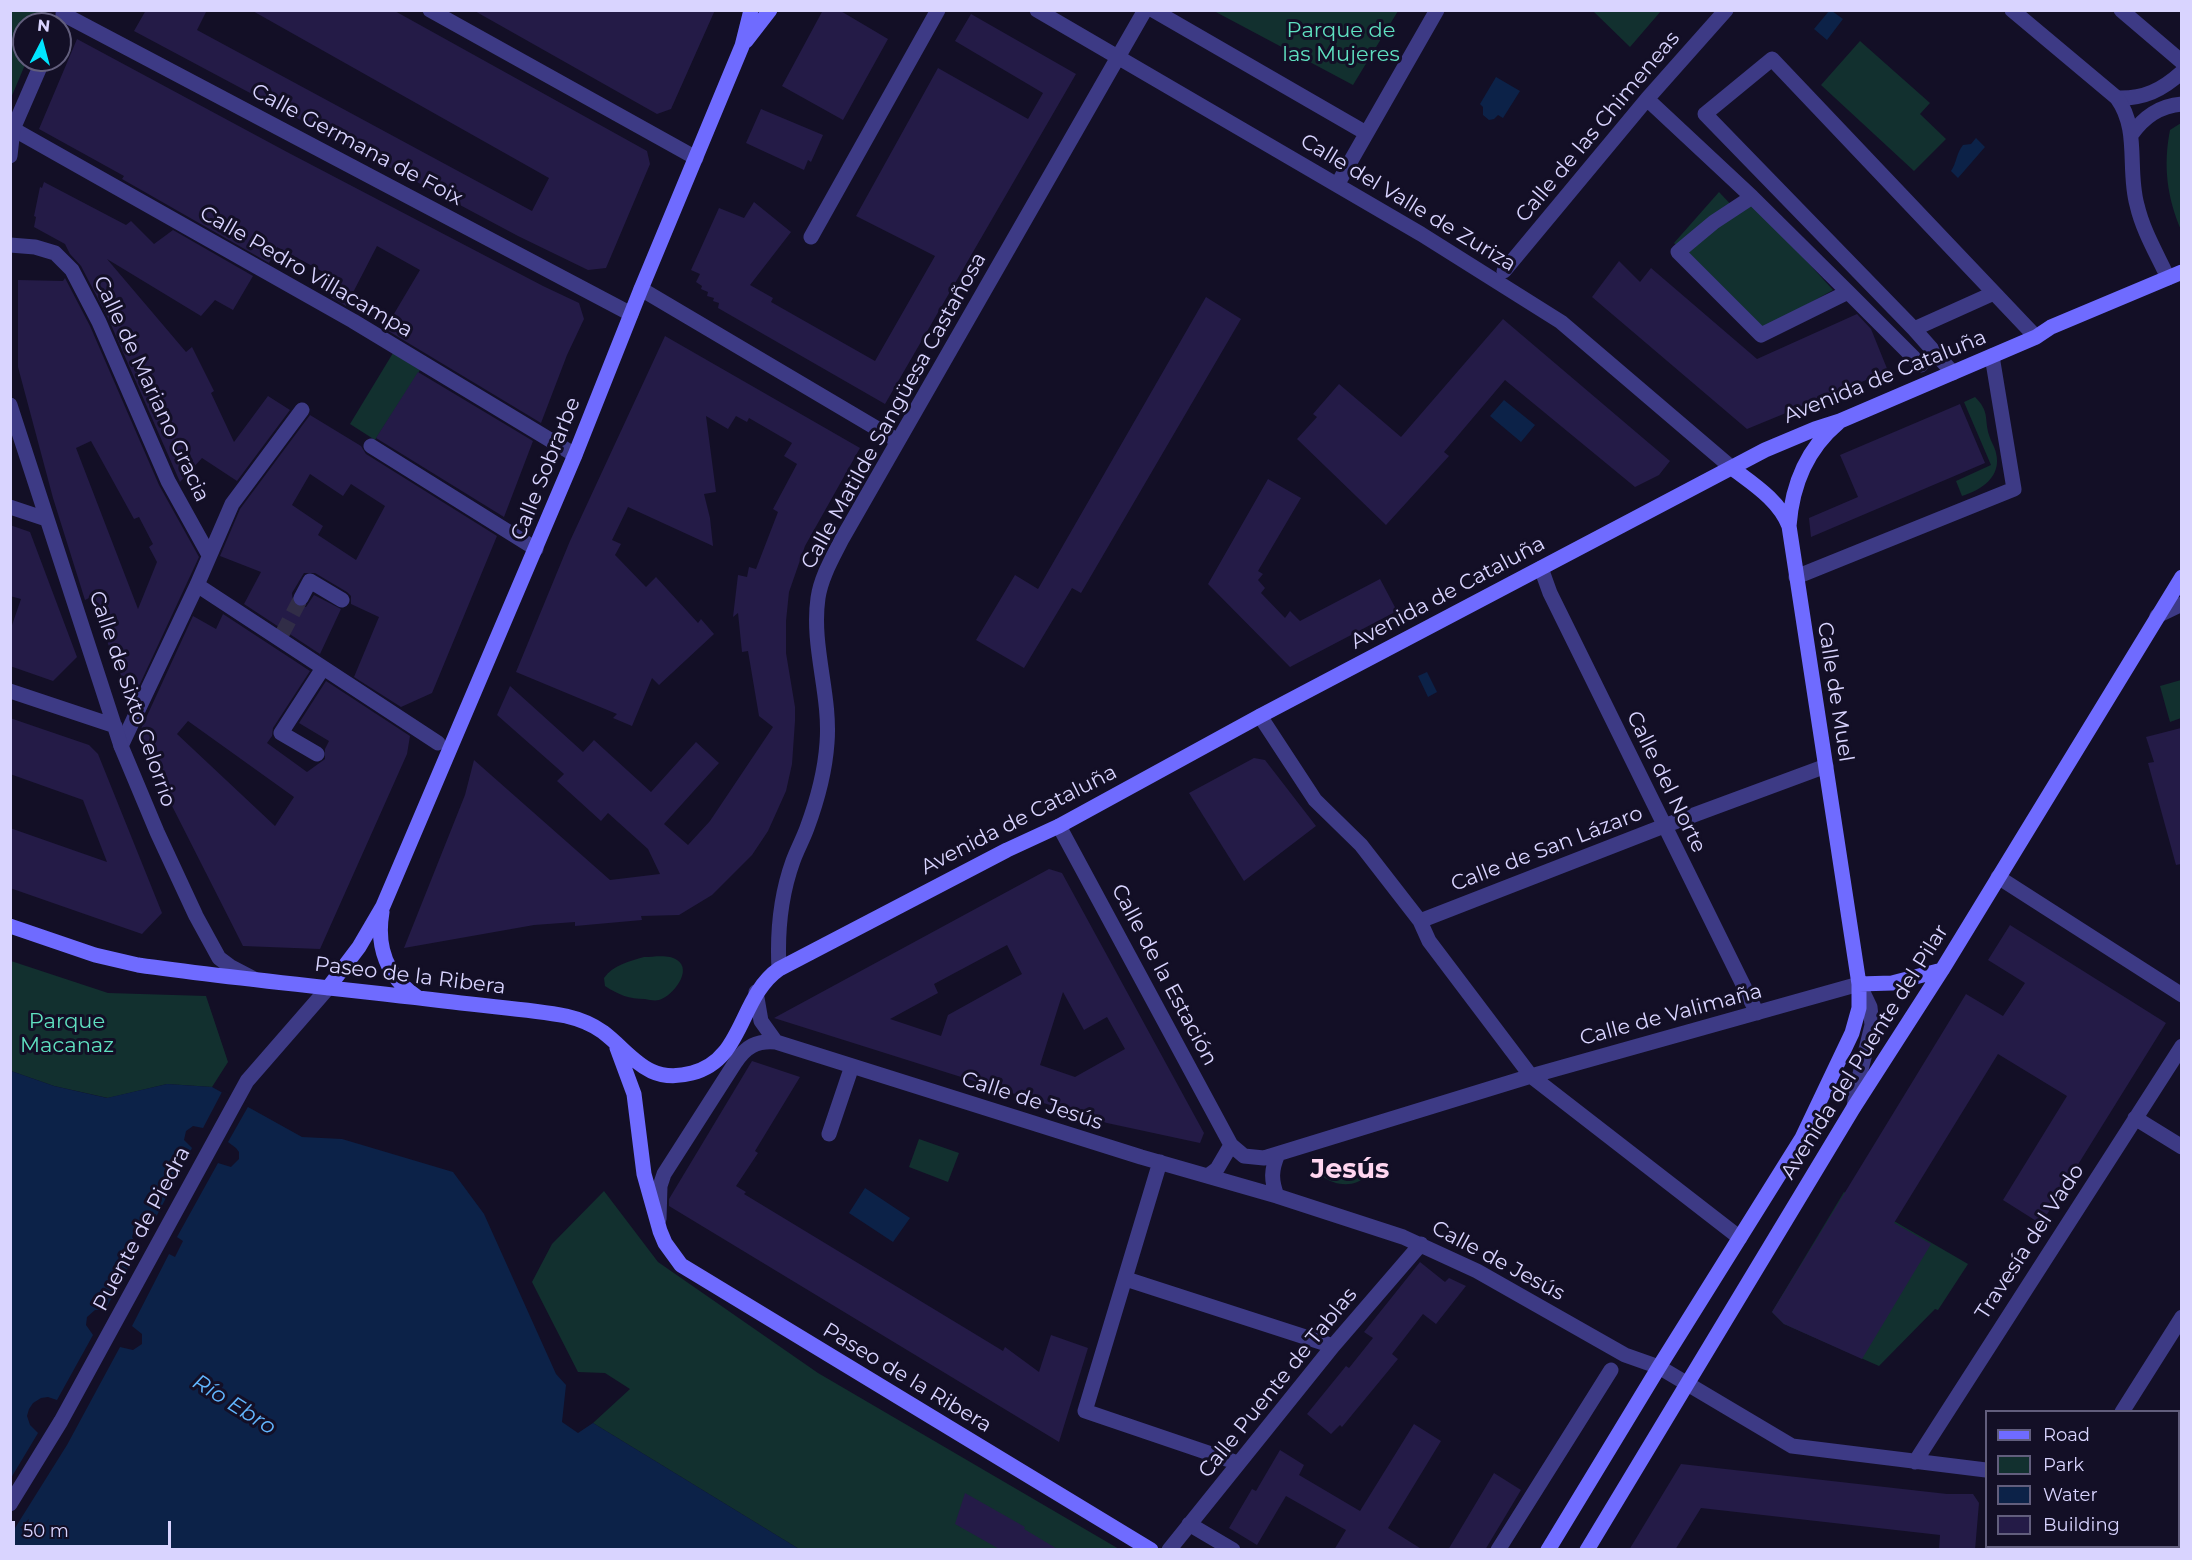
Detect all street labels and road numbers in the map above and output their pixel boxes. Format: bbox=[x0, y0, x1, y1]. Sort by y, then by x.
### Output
street label: Calle de las Chimeneas bbox=[1511, 26, 1685, 228]
street label: Calle Germana de Foix bbox=[247, 78, 467, 212]
street label: Calle del Valle de Zuriza bbox=[1296, 129, 1520, 277]
street label: Calle Pedro Villacampa bbox=[195, 201, 417, 343]
street label: Calle Matilde Sangüesa Castañosa bbox=[796, 248, 992, 574]
street label: Calle de Mariano Gracia bbox=[87, 272, 215, 506]
street label: Avenida de Cataluña bbox=[1780, 325, 1990, 429]
street label: Calle Sobrarbe bbox=[506, 394, 586, 544]
street label: Avenida de Cataluña bbox=[1346, 531, 1550, 655]
street label: Calle de Sixto Celorrio bbox=[83, 588, 181, 810]
street label: Calle de Muel bbox=[1811, 620, 1859, 764]
street label: Calle del Norte bbox=[1621, 707, 1711, 857]
street label: Avenida de Cataluña bbox=[917, 760, 1121, 880]
street label: Calle de San Lázaro bbox=[1448, 801, 1646, 897]
street label: Calle de la Estación bbox=[1105, 880, 1223, 1070]
street label: Avenida del Puente del Pilar bbox=[1776, 920, 1954, 1184]
street label: Paseo de la Ribera bbox=[313, 952, 507, 1000]
street label: Calle de Valimaña bbox=[1577, 979, 1765, 1051]
street label: Calle de Jesús bbox=[958, 1066, 1106, 1136]
street label: Puente de Piedra bbox=[88, 1143, 196, 1315]
street label: Travesía del Vado bbox=[1970, 1159, 2090, 1325]
street label: Calle de Jesús bbox=[1427, 1215, 1569, 1307]
street label: Calle Puente de Tablas bbox=[1193, 1283, 1363, 1483]
street label: Paseo de la Ribera bbox=[818, 1318, 996, 1438]

